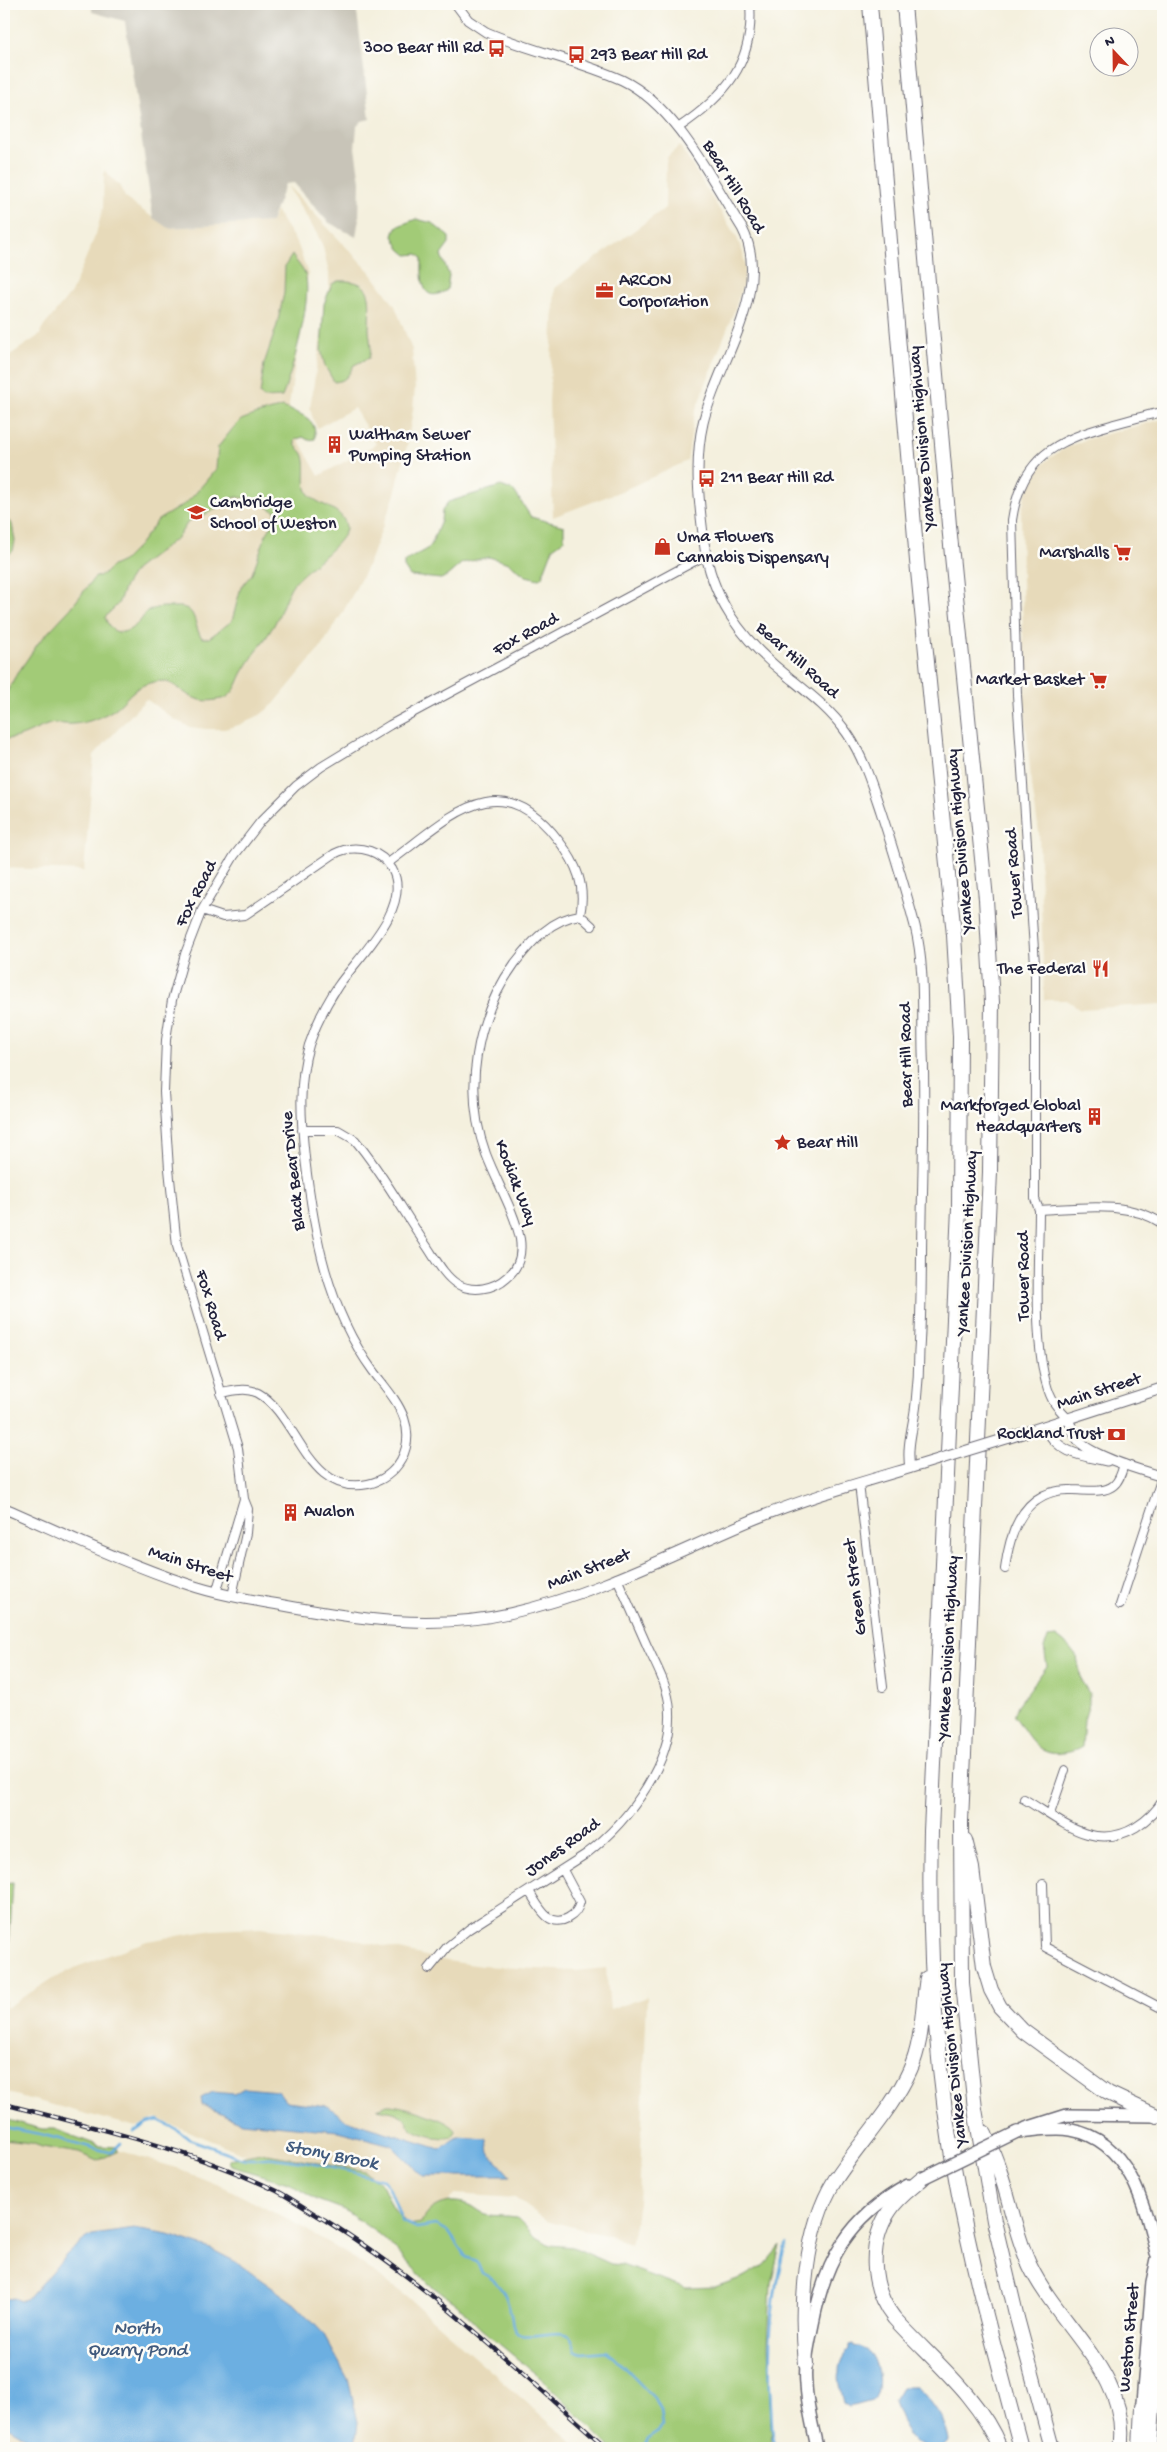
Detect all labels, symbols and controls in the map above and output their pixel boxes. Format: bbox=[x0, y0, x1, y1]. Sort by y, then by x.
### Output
north arrow bbox=[1090, 28, 1140, 78]
text: N bbox=[1103, 33, 1117, 52]
place label: 300 Bear Hill Rd bbox=[362, 38, 484, 59]
bus stop icon: 300 Bear Hill Rd bbox=[487, 38, 507, 58]
bus stop icon: 293 Bear Hill Rd bbox=[566, 45, 586, 65]
place label: 293 Bear Hill Rd bbox=[590, 45, 708, 66]
street label: Bear Hill Road bbox=[696, 136, 770, 239]
place label: ARCON Corporation bbox=[619, 271, 709, 313]
office icon: ARCON Corporation bbox=[595, 281, 615, 301]
street label: Yankee Division Highway bbox=[904, 345, 942, 533]
place label: Waltham Sewer Pumping Station bbox=[348, 425, 471, 467]
building icon: Waltham Sewer Pumping Station bbox=[325, 435, 345, 455]
bus stop icon: 211 Bear Hill Rd bbox=[696, 468, 716, 488]
place label: 211 Bear Hill Rd bbox=[720, 468, 835, 489]
place label: Cambridge School of Weston bbox=[210, 493, 337, 535]
school or university icon: Cambridge School of Weston bbox=[186, 503, 206, 523]
place label: Uma Flowers Cannabis Dispensary bbox=[677, 527, 829, 569]
shop icon: Uma Flowers Cannabis Dispensary bbox=[653, 537, 673, 557]
place label: Marshalls bbox=[1039, 543, 1110, 564]
supermarket icon: Marshalls bbox=[1113, 543, 1133, 563]
street label: Fox Road bbox=[489, 608, 564, 662]
street label: Bear Hill Road bbox=[750, 617, 844, 705]
place label: Market Basket bbox=[976, 670, 1086, 691]
supermarket icon: Market Basket bbox=[1088, 670, 1108, 690]
street label: Yankee Division Highway bbox=[942, 748, 980, 936]
street label: Tower Road bbox=[1001, 826, 1029, 919]
street label: Fox Road bbox=[171, 856, 223, 932]
place label: The Federal bbox=[996, 959, 1086, 980]
restaurant icon: The Federal bbox=[1090, 959, 1110, 979]
street label: Bear Hill Road bbox=[896, 1001, 918, 1109]
place label: Markforged Global Headquarters bbox=[940, 1096, 1082, 1138]
building icon: Markforged Global Headquarters bbox=[1085, 1106, 1105, 1126]
street label: Black Bear Drive bbox=[277, 1110, 311, 1233]
place icon: Bear Hill bbox=[773, 1133, 793, 1153]
place label: Bear Hill bbox=[796, 1133, 858, 1154]
street label: Kodiak Way bbox=[489, 1137, 541, 1229]
street label: Yankee Division Highway bbox=[953, 1150, 983, 1338]
street label: Tower Road bbox=[1014, 1230, 1035, 1322]
street label: Fox Road bbox=[189, 1267, 231, 1344]
street label: Main Street bbox=[1054, 1368, 1145, 1415]
place label: Rockland Trust bbox=[997, 1424, 1105, 1445]
bank icon: Rockland Trust bbox=[1107, 1424, 1127, 1444]
building icon: Avalon bbox=[280, 1502, 300, 1522]
place label: Avalon bbox=[304, 1502, 355, 1523]
street label: Green Street bbox=[839, 1536, 872, 1636]
street label: Main Street bbox=[145, 1542, 236, 1589]
street label: Main Street bbox=[545, 1544, 635, 1595]
street label: Yankee Division Highway bbox=[934, 1555, 964, 1743]
street label: Jones Road bbox=[522, 1813, 606, 1882]
street label: Yankee Division Highway bbox=[933, 1962, 973, 2150]
water label: Stony Brook bbox=[283, 2136, 381, 2177]
street label: Weston Street bbox=[1115, 2281, 1145, 2393]
water label: North Quarry Pond bbox=[87, 2318, 189, 2363]

